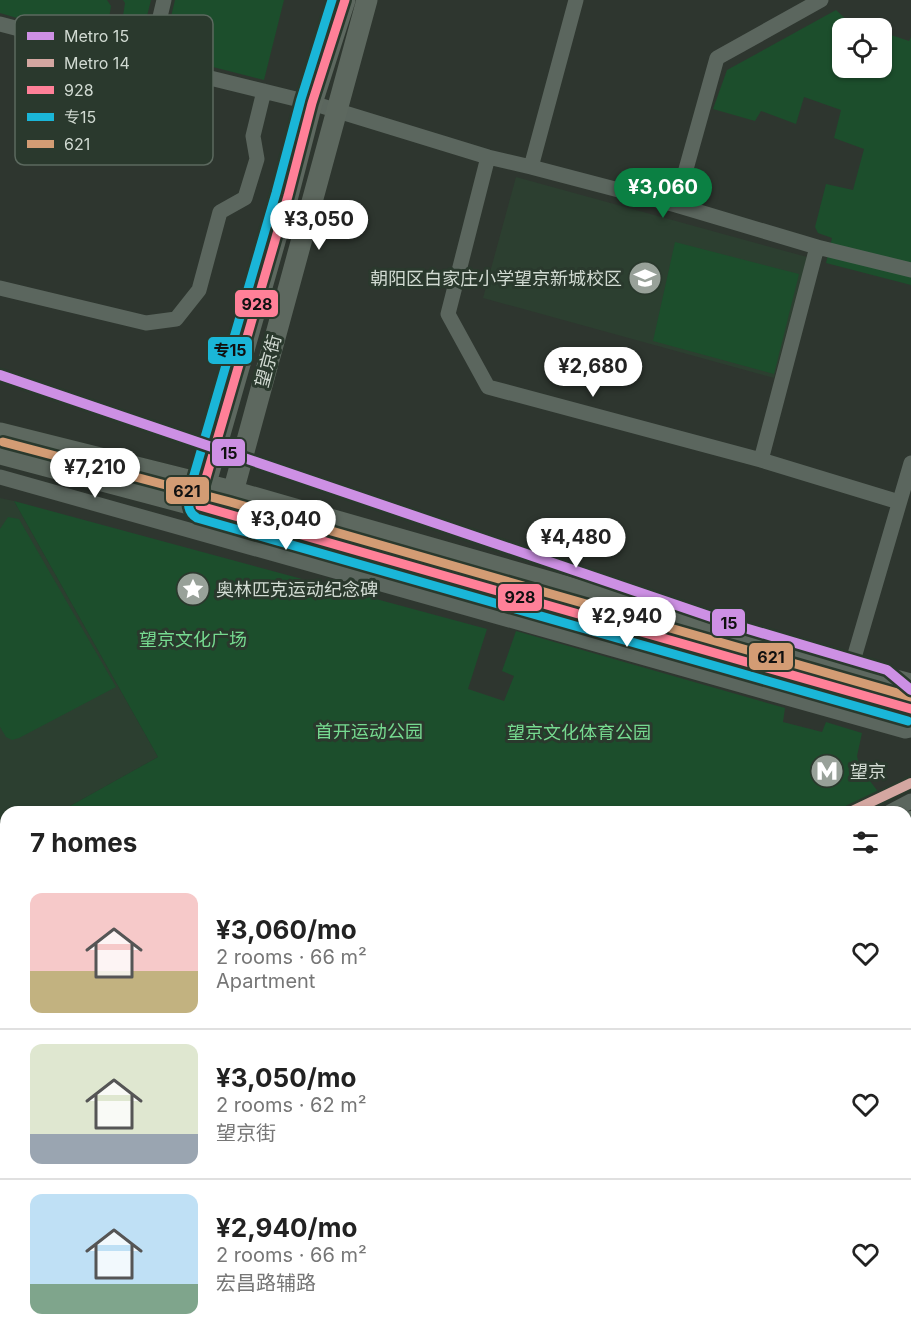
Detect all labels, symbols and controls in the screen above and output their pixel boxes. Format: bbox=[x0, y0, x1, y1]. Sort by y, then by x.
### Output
legend bbox=[15, 15, 213, 165]
map controls bbox=[832, 18, 892, 78]
button: locate bbox=[832, 18, 892, 78]
text: Metro 15 bbox=[64, 26, 129, 46]
text: Metro 14 bbox=[64, 53, 130, 73]
text: 928 bbox=[64, 80, 94, 100]
text: 专15 bbox=[64, 107, 96, 127]
text: 621 bbox=[64, 134, 90, 154]
pin: ¥3,060 bbox=[614, 168, 712, 219]
text: ¥3,060 bbox=[628, 175, 698, 199]
pin: ¥3,050 bbox=[270, 200, 368, 251]
text: ¥3,050 bbox=[284, 207, 354, 231]
school or university icon: 朝阳区白家庄小学望京新城校区 bbox=[627, 260, 663, 296]
place label: 朝阳区白家庄小学望京新城校区 bbox=[370, 268, 622, 289]
line badge: 928 bbox=[234, 289, 279, 318]
text: 928 bbox=[242, 294, 272, 314]
street label: 望京街 bbox=[251, 332, 285, 390]
line badge: 专15 bbox=[207, 336, 253, 365]
text: 专15 bbox=[213, 340, 247, 360]
pin: ¥2,680 bbox=[544, 347, 642, 398]
text: ¥2,680 bbox=[558, 354, 628, 378]
line badge: 15 bbox=[211, 438, 246, 467]
text: 15 bbox=[220, 443, 238, 463]
pin: ¥7,210 bbox=[46, 448, 144, 499]
text: ¥7,210 bbox=[64, 455, 126, 479]
line badge: 621 bbox=[165, 476, 210, 505]
text: 621 bbox=[173, 481, 201, 501]
pin: ¥3,040 bbox=[237, 500, 335, 551]
text: ¥3,040 bbox=[251, 507, 321, 531]
pin: ¥4,480 bbox=[527, 518, 625, 569]
text: ¥4,480 bbox=[541, 525, 611, 549]
place icon: 奥林匹克运动纪念碑 bbox=[175, 571, 211, 607]
place label: 奥林匹克运动纪念碑 bbox=[216, 579, 378, 600]
line badge: 928 bbox=[497, 583, 543, 612]
text: 928 bbox=[505, 587, 535, 607]
pin: ¥2,940 bbox=[578, 597, 676, 648]
text: ¥2,940 bbox=[592, 604, 662, 628]
line badge: 15 bbox=[711, 608, 746, 637]
text: 15 bbox=[720, 613, 738, 633]
park label: 望京文化广场 bbox=[139, 629, 247, 650]
line badge: 621 bbox=[748, 642, 794, 671]
text: 621 bbox=[757, 647, 785, 667]
park label: 首开运动公园 bbox=[315, 721, 423, 742]
park label: 望京文化体育公园 bbox=[507, 722, 651, 743]
metro station icon: 望京 bbox=[809, 753, 845, 789]
place label: 望京 bbox=[850, 761, 886, 782]
icon: filters bbox=[849, 826, 882, 859]
text: 7 homes bbox=[30, 827, 137, 858]
text: ¥3,060/mo bbox=[216, 914, 357, 945]
icon: home bbox=[78, 917, 150, 989]
icon: heart bbox=[849, 937, 882, 970]
text: 2 rooms · 66 m² bbox=[216, 945, 367, 969]
text: Apartment bbox=[216, 969, 315, 993]
text: ¥3,050/mo bbox=[216, 1062, 356, 1093]
icon: home bbox=[78, 1068, 150, 1140]
icon: heart bbox=[849, 1088, 882, 1121]
text: 2 rooms · 62 m² bbox=[216, 1093, 367, 1117]
text: 望京街 bbox=[216, 1121, 276, 1145]
text: ¥2,940/mo bbox=[216, 1212, 357, 1243]
icon: home bbox=[78, 1218, 150, 1290]
icon: heart bbox=[849, 1238, 882, 1271]
text: 2 rooms · 66 m² bbox=[216, 1243, 367, 1267]
text: 宏昌路辅路 bbox=[216, 1271, 316, 1295]

